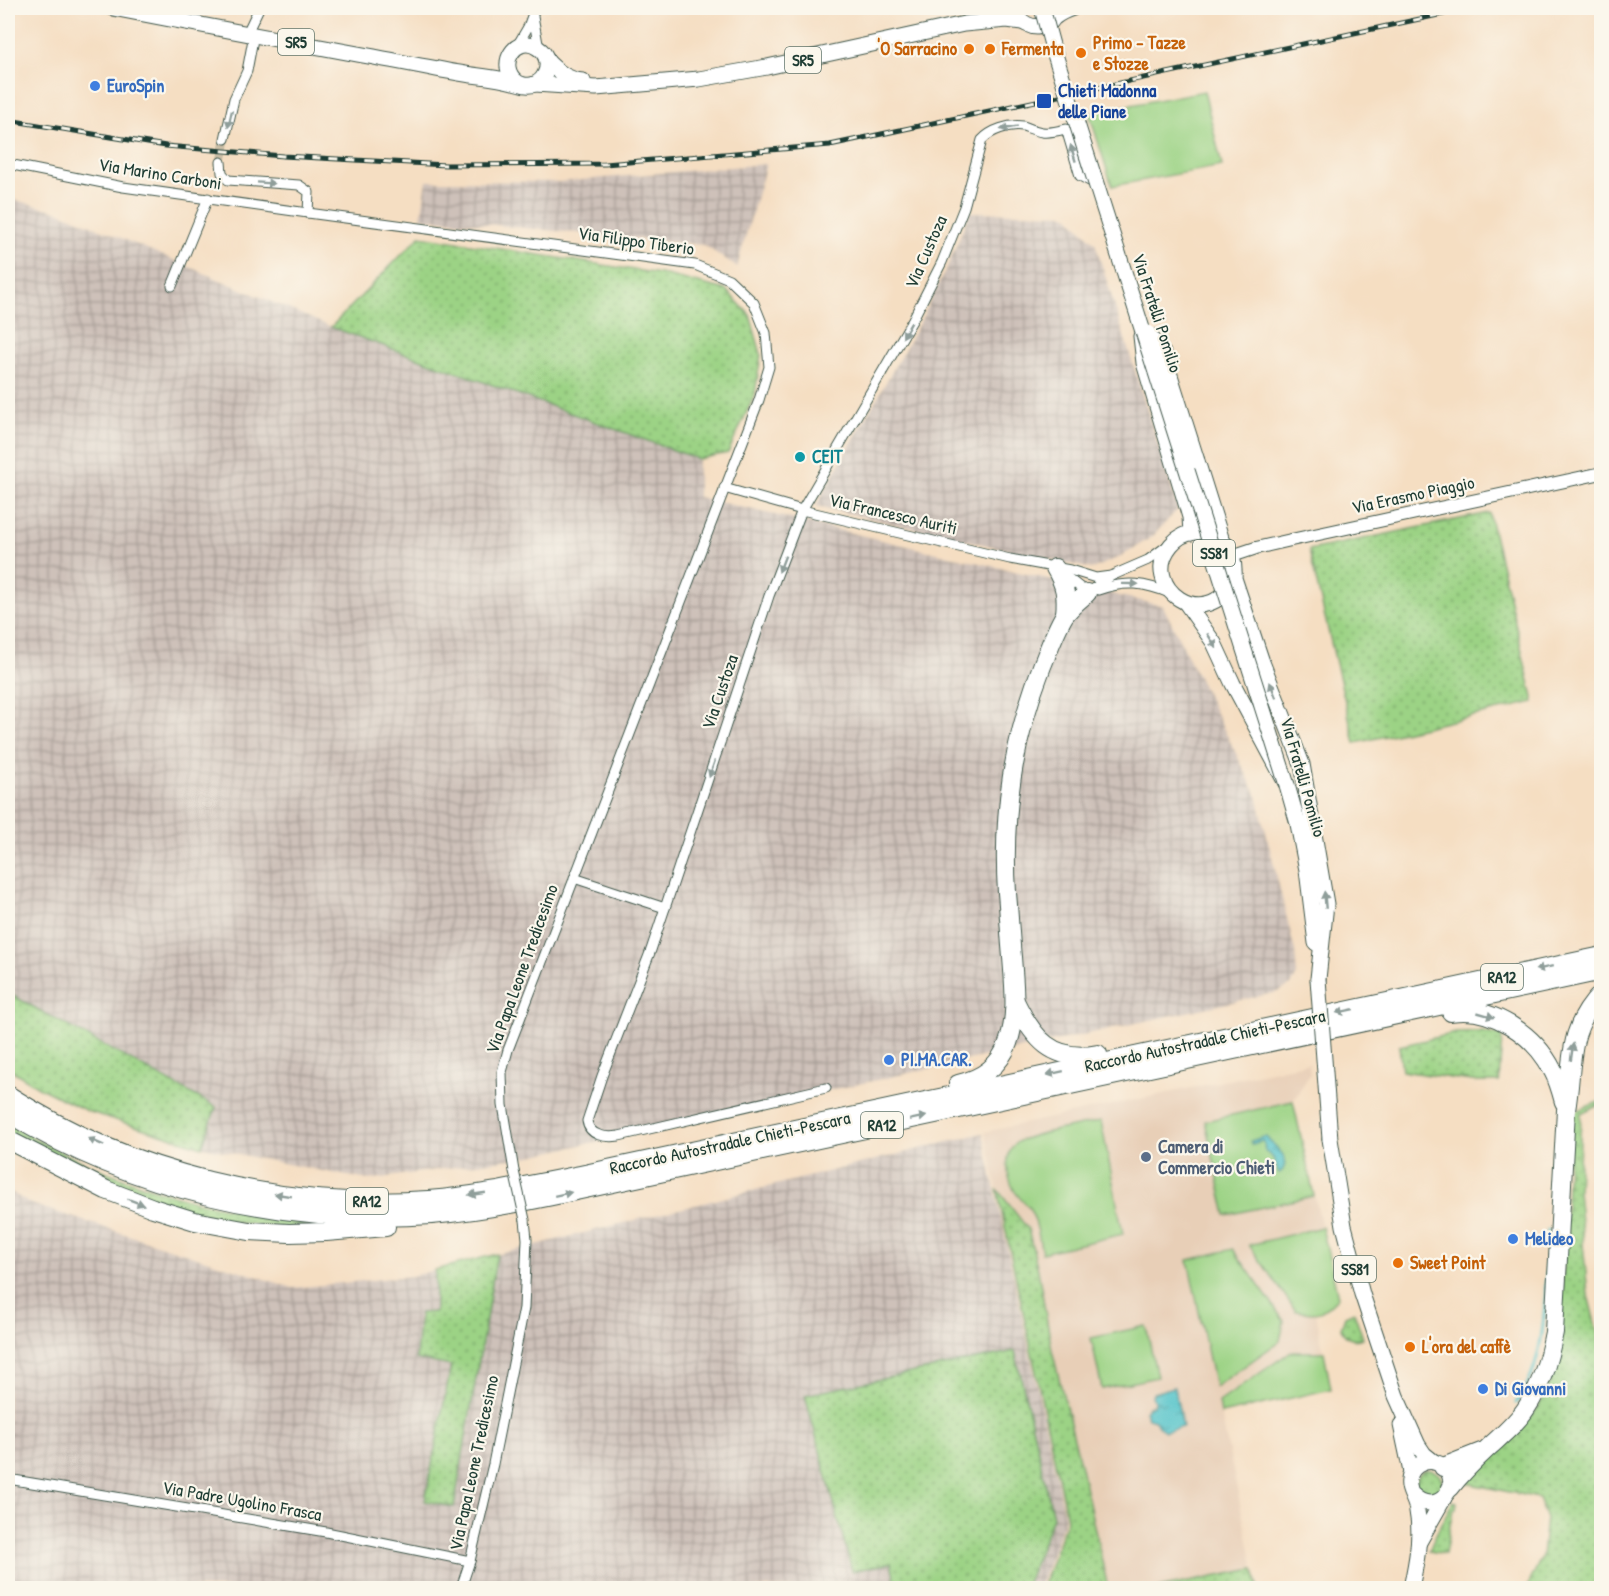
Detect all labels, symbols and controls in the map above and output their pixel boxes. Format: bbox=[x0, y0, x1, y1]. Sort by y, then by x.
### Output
road number: SR5 bbox=[278, 29, 314, 55]
place label: Primo - Tazze e Stozze bbox=[1093, 30, 1187, 76]
place label: 'O Sarracino bbox=[877, 36, 958, 61]
place label: Fermenta bbox=[1001, 36, 1065, 61]
marker: 'O Sarracino bbox=[962, 42, 976, 56]
marker: Fermenta bbox=[983, 42, 997, 56]
marker: Primo - Tazze e Stozze bbox=[1074, 46, 1088, 60]
road number: SR5 bbox=[785, 47, 821, 73]
place label: EuroSpin bbox=[107, 73, 164, 99]
place label: Chieti Madonna delle Piane bbox=[1058, 78, 1157, 124]
marker: EuroSpin bbox=[88, 79, 102, 93]
marker: Chieti Madonna delle Piane bbox=[1035, 92, 1053, 110]
one-way arrow bbox=[224, 110, 234, 128]
one-way arrow bbox=[999, 124, 1018, 133]
one-way arrow bbox=[1068, 144, 1077, 162]
street label: Via Marino Carboni bbox=[97, 151, 223, 196]
one-way arrow bbox=[257, 178, 276, 188]
street label: Via Custoza bbox=[898, 211, 953, 292]
street label: Via Filippo Tiberio bbox=[576, 220, 696, 261]
street label: Via Fratelli Pomilio bbox=[1126, 250, 1188, 375]
one-way arrow bbox=[901, 322, 912, 338]
place label: CEIT bbox=[812, 444, 843, 469]
marker: CEIT bbox=[793, 450, 807, 464]
street label: Via Erasmo Piaggio bbox=[1349, 469, 1477, 520]
street label: Via Francesco Auriti bbox=[827, 487, 960, 540]
road number: SS81 bbox=[1193, 540, 1235, 566]
one-way arrow bbox=[776, 555, 786, 573]
one-way arrow bbox=[1121, 580, 1140, 589]
one-way arrow bbox=[1207, 633, 1218, 650]
street label: Via Custoza bbox=[695, 651, 744, 733]
one-way arrow bbox=[1268, 681, 1277, 699]
street label: Via Fratelli Pomilio bbox=[1274, 714, 1333, 840]
one-way arrow bbox=[706, 760, 716, 778]
street label: Via Papa Leone Tredicesimo bbox=[479, 881, 564, 1057]
one-way arrow bbox=[1320, 890, 1330, 909]
road number: RA12 bbox=[1481, 964, 1523, 990]
one-way arrow bbox=[1535, 964, 1554, 973]
street label: Raccordo Autostradale Chieti-Pescara bbox=[1082, 1003, 1328, 1078]
one-way arrow bbox=[1336, 1006, 1355, 1016]
one-way arrow bbox=[1477, 1011, 1495, 1020]
one-way arrow bbox=[1568, 1042, 1577, 1061]
place label: PI.MA.CAR. bbox=[901, 1047, 972, 1072]
marker: PI.MA.CAR. bbox=[882, 1053, 896, 1067]
one-way arrow bbox=[1046, 1069, 1065, 1078]
street label: Raccordo Autostradale Chieti-Pescara bbox=[607, 1105, 853, 1180]
road number: RA12 bbox=[861, 1112, 903, 1138]
one-way arrow bbox=[908, 1112, 927, 1122]
place label: Camera di Commercio Chieti bbox=[1158, 1134, 1275, 1180]
one-way arrow bbox=[87, 1136, 105, 1146]
marker: Camera di Commercio Chieti bbox=[1139, 1150, 1153, 1164]
road number: RA12 bbox=[346, 1188, 388, 1214]
one-way arrow bbox=[468, 1189, 487, 1199]
one-way arrow bbox=[554, 1189, 573, 1198]
one-way arrow bbox=[273, 1190, 292, 1199]
one-way arrow bbox=[127, 1197, 145, 1207]
place label: Melideo bbox=[1525, 1226, 1574, 1251]
marker: Melideo bbox=[1506, 1232, 1520, 1246]
place label: Sweet Point bbox=[1410, 1250, 1486, 1275]
road number: SS81 bbox=[1334, 1256, 1376, 1282]
marker: Sweet Point bbox=[1391, 1256, 1405, 1270]
place label: L'ora del caffè bbox=[1422, 1334, 1512, 1359]
marker: L'ora del caffè bbox=[1403, 1340, 1417, 1354]
street label: Via Papa Leone Tredicesimo bbox=[443, 1373, 504, 1553]
place label: Di Giovanni bbox=[1495, 1376, 1566, 1401]
marker: Di Giovanni bbox=[1476, 1382, 1490, 1396]
street label: Via Padre Ugolino Frasca bbox=[160, 1474, 324, 1527]

